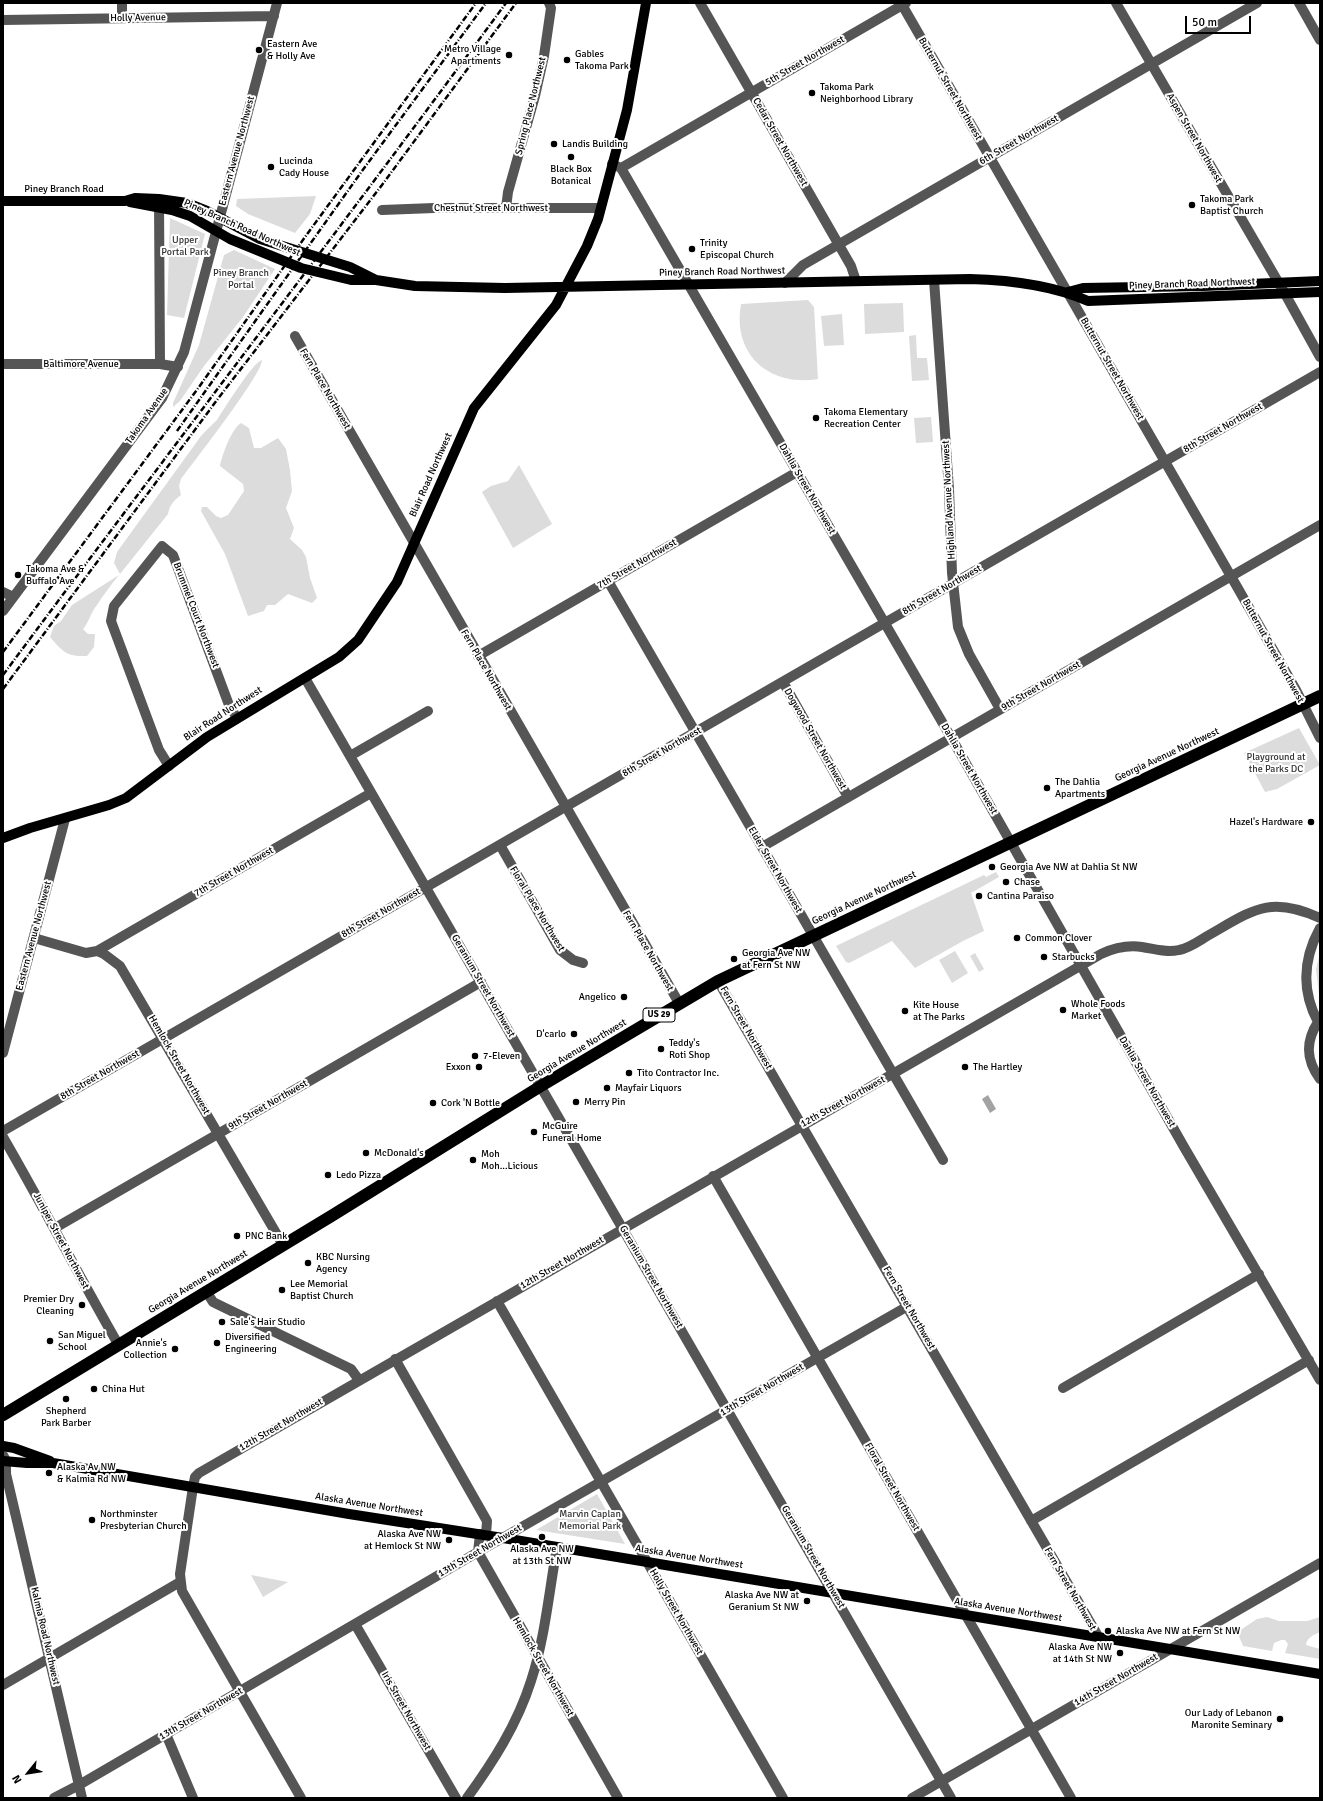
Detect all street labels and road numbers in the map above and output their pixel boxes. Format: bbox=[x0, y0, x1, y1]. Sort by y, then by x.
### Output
street label: Holly Avenue bbox=[110, 12, 166, 24]
street label: 5th Street Northwest bbox=[763, 33, 847, 89]
street label: Butternut Street Northwest bbox=[916, 35, 984, 143]
street label: Spring Place Northwest bbox=[513, 56, 549, 156]
street label: Aspen Street Northwest bbox=[1163, 91, 1225, 185]
street label: Eastern Avenue Northwest bbox=[217, 95, 257, 207]
street label: Cedar Street Northwest bbox=[750, 96, 810, 188]
street label: 6th Street Northwest bbox=[977, 112, 1061, 168]
street label: Piney Branch Road bbox=[24, 183, 104, 195]
street label: Piney Branch Road Northwest bbox=[182, 197, 302, 259]
street label: Chestnut Street Northwest bbox=[434, 202, 548, 214]
street label: Piney Branch Road Northwest bbox=[659, 265, 785, 279]
street label: Piney Branch Road Northwest bbox=[1129, 276, 1255, 292]
street label: Butternut Street Northwest bbox=[1078, 315, 1146, 423]
street label: Fern Place Northwest bbox=[297, 346, 353, 432]
street label: Baltimore Avenue bbox=[43, 358, 119, 370]
street label: Takoma Avenue bbox=[123, 386, 171, 446]
street label: 8th Street Northwest bbox=[1181, 400, 1265, 456]
street label: Blair Road Northwest bbox=[407, 431, 455, 519]
street label: Highland Avenue Northwest bbox=[940, 440, 958, 560]
street label: Dahlia Street Northwest bbox=[776, 442, 838, 536]
street label: 7th Street Northwest bbox=[595, 536, 679, 592]
street label: Brummel Court Northwest bbox=[170, 561, 222, 669]
street label: 8th Street Northwest bbox=[900, 562, 984, 618]
street label: Butternut Street Northwest bbox=[1239, 597, 1307, 705]
street label: Fern Place Northwest bbox=[458, 627, 514, 713]
street label: 9th Street Northwest bbox=[999, 658, 1083, 714]
street label: Blair Road Northwest bbox=[182, 684, 264, 744]
street label: Dogwood Street Northwest bbox=[781, 686, 849, 792]
street label: Dahlia Street Northwest bbox=[938, 722, 1000, 816]
street label: 8th Street Northwest bbox=[620, 724, 704, 780]
street label: Georgia Avenue Northwest bbox=[1113, 726, 1221, 784]
street label: Elder Street Northwest bbox=[745, 825, 805, 915]
street label: 7th Street Northwest bbox=[192, 844, 276, 900]
street label: Floral Place Northwest bbox=[507, 864, 567, 954]
street label: Georgia Avenue Northwest bbox=[810, 869, 918, 927]
street label: Eastern Avenue Northwest bbox=[14, 880, 54, 992]
street label: 8th Street Northwest bbox=[339, 885, 423, 941]
street label: Fern Place Northwest bbox=[620, 908, 676, 994]
street label: Geranium Street Northwest bbox=[449, 932, 517, 1040]
street label: Fern Street Northwest bbox=[717, 984, 775, 1072]
road number: US 29 bbox=[643, 1008, 675, 1022]
street label: Hemlock Street Northwest bbox=[146, 1013, 212, 1117]
street label: Georgia Avenue Northwest bbox=[525, 1017, 629, 1085]
street label: Dahlia Street Northwest bbox=[1116, 1035, 1178, 1129]
street label: 8th Street Northwest bbox=[58, 1047, 142, 1103]
street label: 12th Street Northwest bbox=[799, 1074, 887, 1130]
street label: 9th Street Northwest bbox=[226, 1077, 310, 1133]
street label: Juniper Street Northwest bbox=[31, 1191, 91, 1291]
street label: Geranium Street Northwest bbox=[617, 1223, 685, 1331]
street label: 12th Street Northwest bbox=[518, 1234, 606, 1292]
street label: Georgia Avenue Northwest bbox=[146, 1248, 250, 1316]
street label: Fern Street Northwest bbox=[880, 1264, 938, 1352]
street label: 13th Street Northwest bbox=[718, 1361, 806, 1419]
street label: 12th Street Northwest bbox=[237, 1396, 325, 1454]
street label: Floral Street Northwest bbox=[862, 1441, 922, 1533]
street label: Alaska Avenue Northwest bbox=[314, 1491, 424, 1519]
street label: Geranium Street Northwest bbox=[779, 1503, 847, 1611]
street label: 13th Street Northwest bbox=[436, 1522, 524, 1580]
street label: Alaska Avenue Northwest bbox=[634, 1543, 744, 1571]
street label: Fern Street Northwest bbox=[1041, 1545, 1099, 1633]
street label: Holly Street Northwest bbox=[646, 1567, 706, 1657]
street label: Kalmia Road Northwest bbox=[28, 1586, 62, 1686]
street label: Alaska Avenue Northwest bbox=[953, 1596, 1063, 1624]
street label: Hemlock Street Northwest bbox=[510, 1615, 576, 1719]
street label: 14th Street Northwest bbox=[1072, 1651, 1160, 1709]
street label: Iris Street Northwest bbox=[379, 1669, 433, 1753]
street label: 13th Street Northwest bbox=[157, 1685, 245, 1743]

